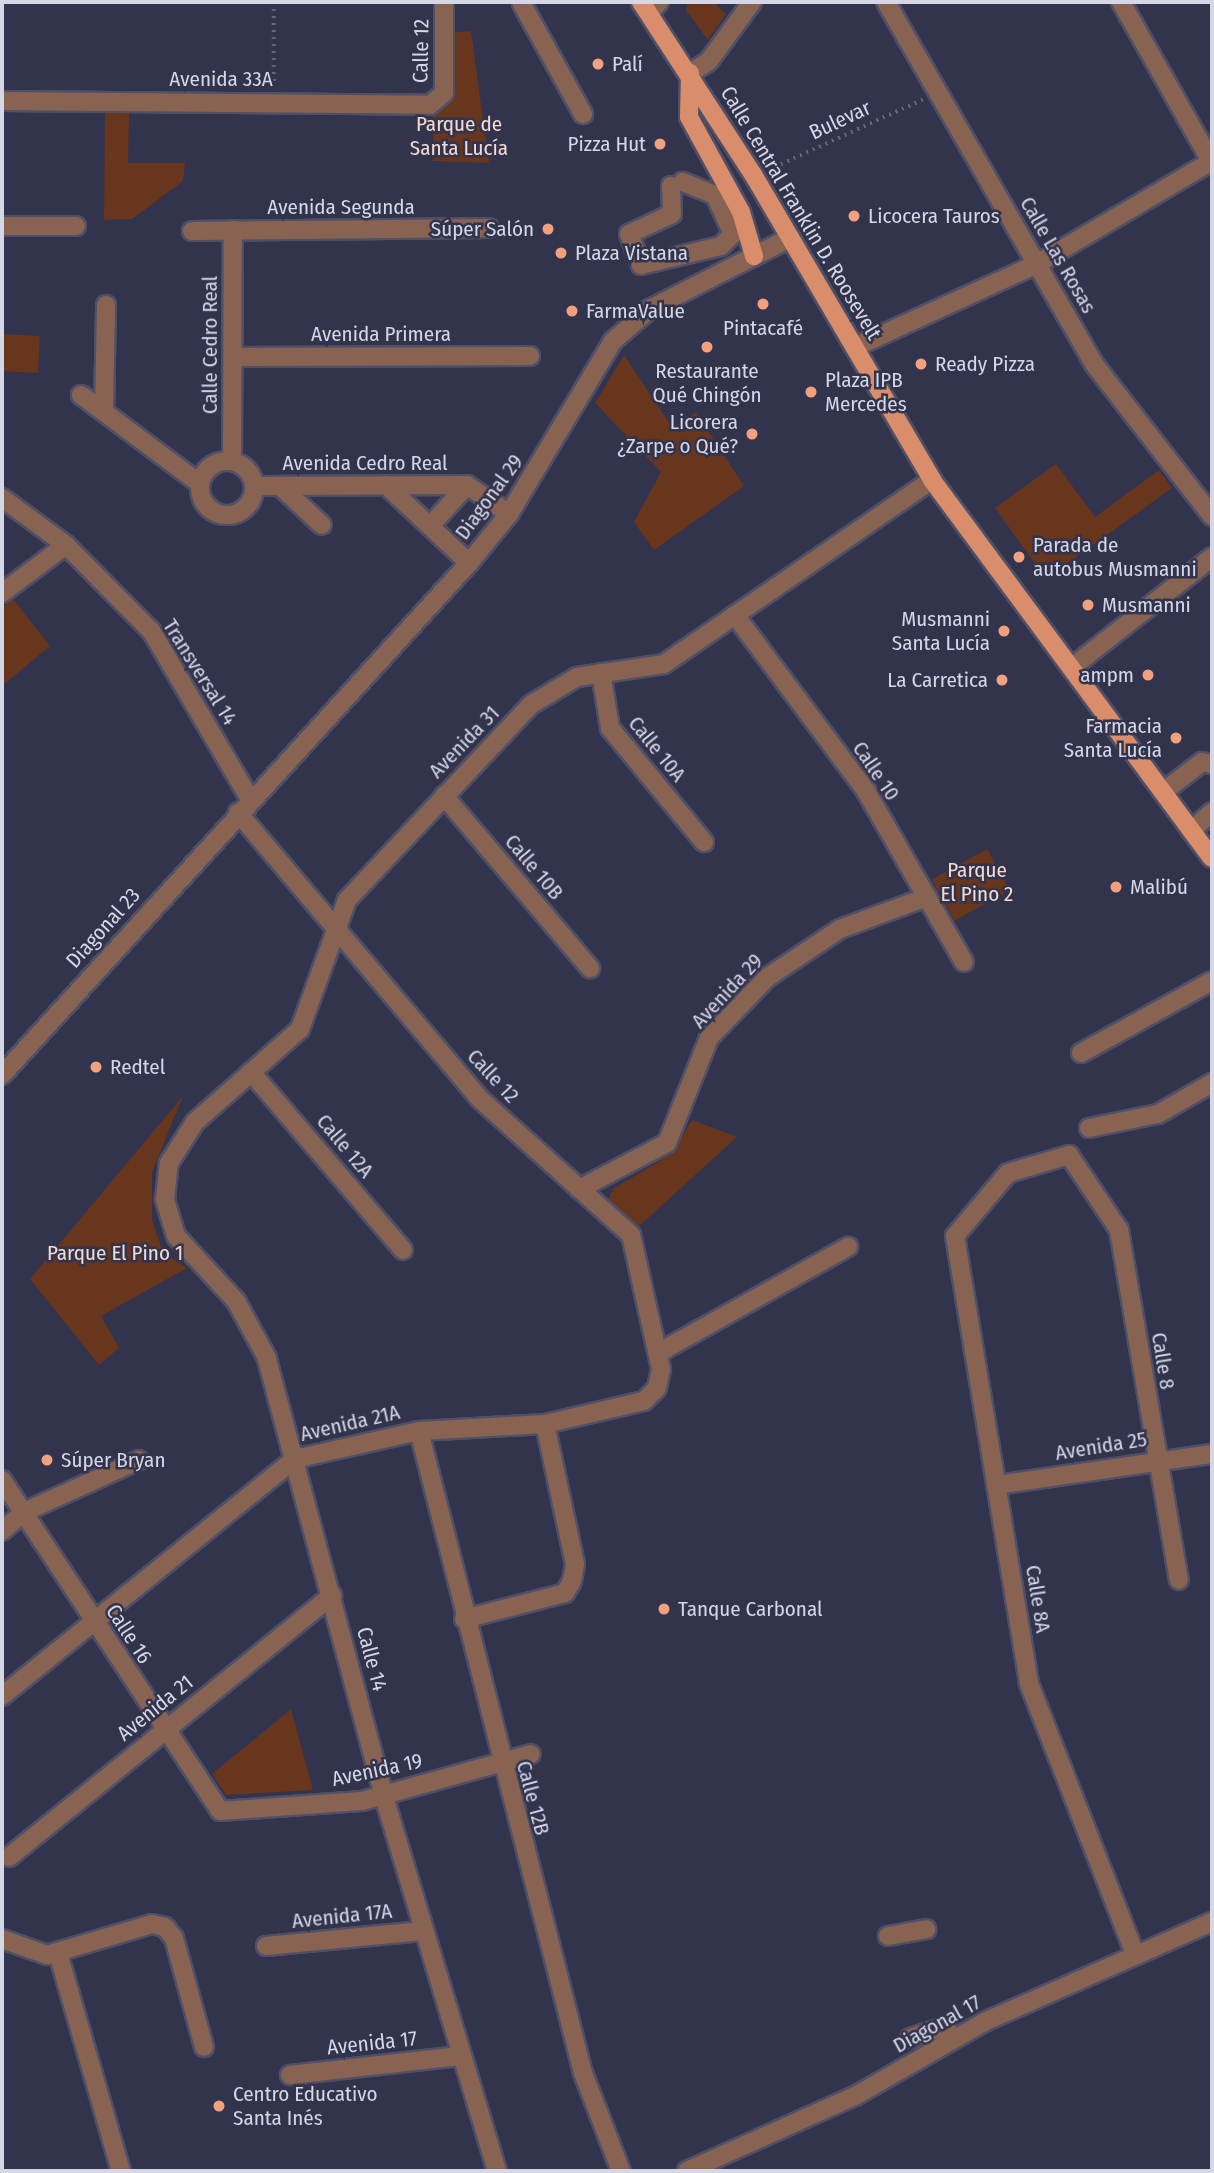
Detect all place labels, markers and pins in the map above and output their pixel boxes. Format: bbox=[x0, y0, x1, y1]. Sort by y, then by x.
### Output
place label: Palí bbox=[612, 51, 643, 77]
marker: Palí bbox=[590, 56, 606, 72]
place label: Pizza Hut bbox=[568, 131, 646, 157]
marker: Pizza Hut bbox=[652, 136, 668, 152]
place label: Licocera Tauros bbox=[868, 203, 1000, 229]
marker: Licocera Tauros bbox=[846, 208, 862, 224]
place label: Súper Salón bbox=[431, 216, 534, 242]
marker: Súper Salón bbox=[540, 221, 556, 237]
place label: Plaza Vistana bbox=[575, 240, 688, 266]
marker: Plaza Vistana bbox=[553, 245, 569, 261]
marker: Pintacafé bbox=[755, 296, 771, 312]
place label: FarmaValue bbox=[586, 298, 685, 324]
marker: FarmaValue bbox=[564, 303, 580, 319]
place label: Pintacafé bbox=[723, 315, 803, 341]
marker: Restaurante Qué Chingón bbox=[699, 339, 715, 355]
place label: Ready Pizza bbox=[935, 351, 1035, 377]
marker: Ready Pizza bbox=[913, 356, 929, 372]
place label: Restaurante Qué Chingón bbox=[652, 358, 762, 408]
place label: Plaza IPB Mercedes bbox=[825, 367, 907, 417]
marker: Plaza IPB Mercedes bbox=[803, 384, 819, 400]
place label: Licorera ¿Zarpe o Qué? bbox=[617, 409, 738, 459]
marker: Licorera ¿Zarpe o Qué? bbox=[744, 426, 760, 442]
place label: Parada de autobus Musmanni bbox=[1033, 532, 1197, 582]
marker: Parada de autobus Musmanni bbox=[1011, 549, 1027, 565]
place label: Musmanni bbox=[1102, 592, 1191, 618]
marker: Musmanni bbox=[1080, 597, 1096, 613]
place label: Musmanni Santa Lucía bbox=[892, 606, 990, 656]
marker: Musmanni Santa Lucía bbox=[996, 623, 1012, 639]
place label: ampm bbox=[1080, 662, 1134, 688]
place label: La Carretica bbox=[887, 667, 988, 693]
marker: ampm bbox=[1140, 667, 1156, 683]
marker: La Carretica bbox=[994, 672, 1010, 688]
place label: Farmacia Santa Lucía bbox=[1064, 713, 1162, 763]
marker: Farmacia Santa Lucía bbox=[1168, 730, 1184, 746]
place label: Malibú bbox=[1130, 874, 1188, 900]
marker: Malibú bbox=[1108, 879, 1124, 895]
place label: Redtel bbox=[110, 1054, 165, 1080]
marker: Redtel bbox=[88, 1059, 104, 1075]
place label: Súper Bryan bbox=[61, 1447, 165, 1473]
marker: Súper Bryan bbox=[39, 1452, 55, 1468]
place label: Tanque Carbonal bbox=[678, 1596, 823, 1622]
marker: Tanque Carbonal bbox=[656, 1601, 672, 1617]
place label: Centro Educativo Santa Inés bbox=[233, 2081, 377, 2131]
marker: Centro Educativo Santa Inés bbox=[211, 2098, 227, 2114]

